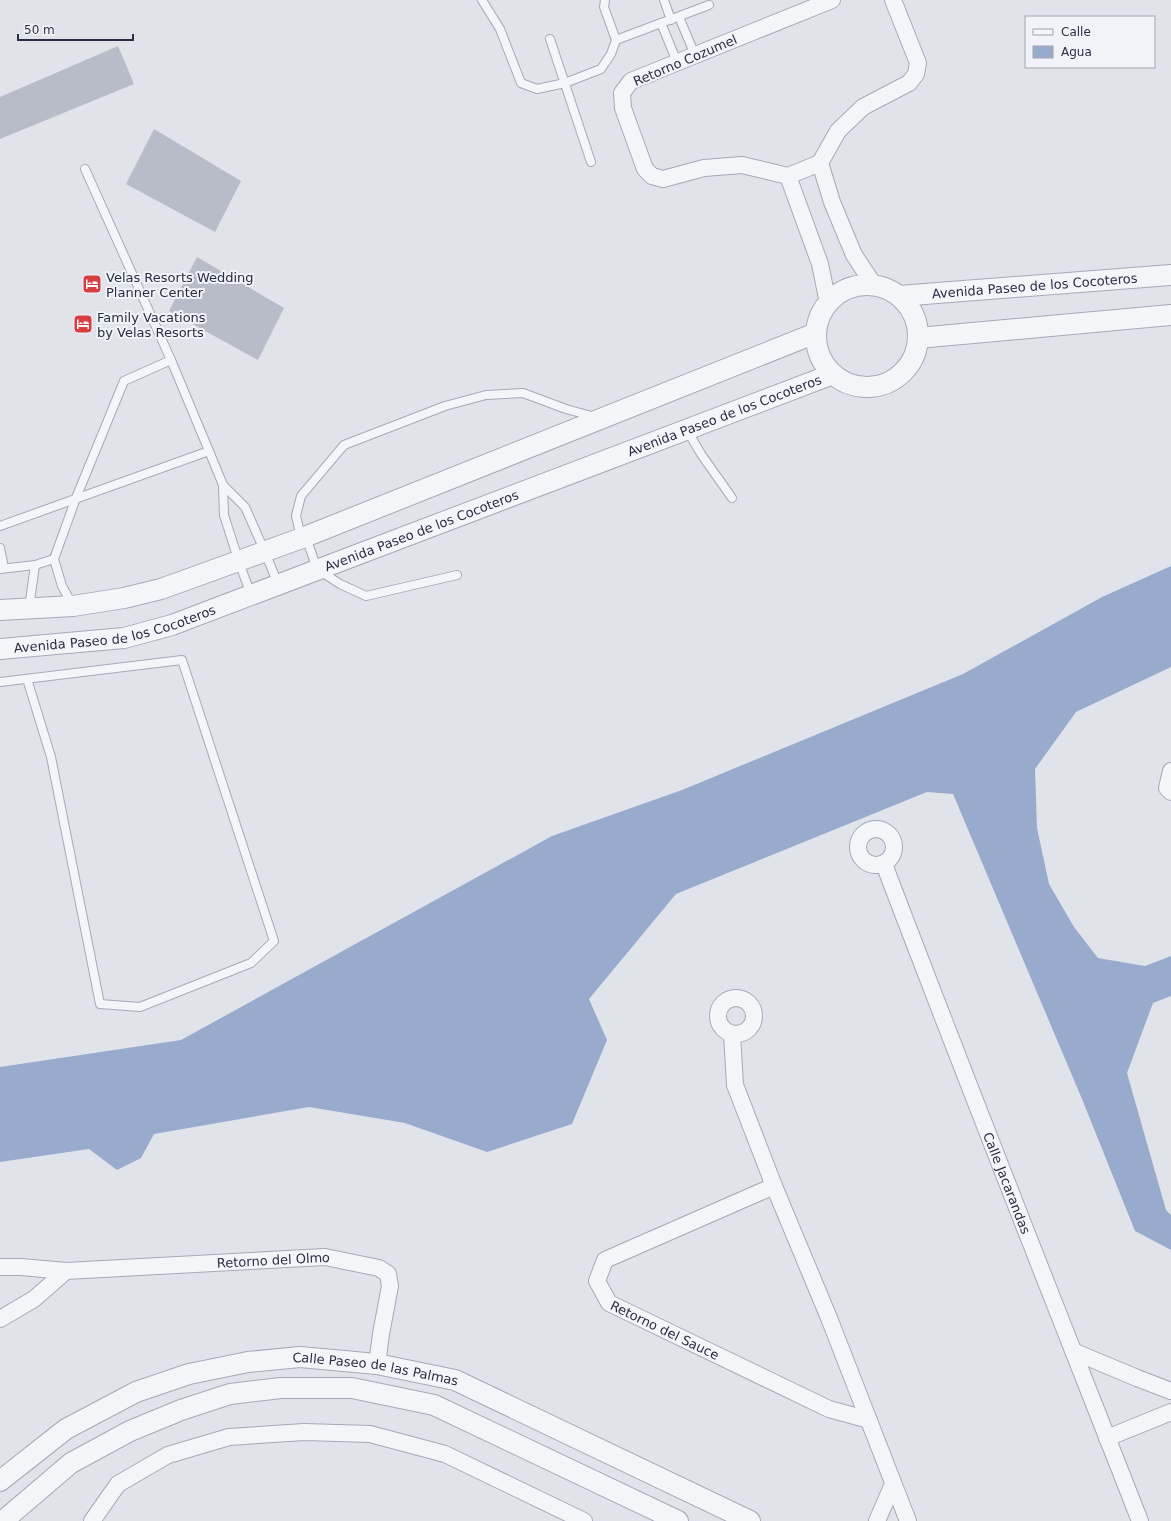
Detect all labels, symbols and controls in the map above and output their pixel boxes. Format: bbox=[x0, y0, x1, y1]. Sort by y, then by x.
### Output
scale bar bbox=[18, 16, 133, 42]
legend bbox=[1025, 16, 1155, 68]
text: 50 m bbox=[24, 23, 55, 37]
text: Calle bbox=[1061, 25, 1091, 39]
street label: Retorno Cozumel bbox=[631, 32, 739, 89]
text: Agua bbox=[1061, 45, 1092, 59]
place label: Velas Resorts Wedding Planner Center bbox=[106, 270, 254, 300]
street label: Avenida Paseo de los Cocoteros bbox=[931, 271, 1138, 301]
hotel icon: Velas Resorts Wedding Planner Center bbox=[81, 273, 103, 295]
place label: Family Vacations by Velas Resorts bbox=[97, 310, 206, 340]
hotel icon: Family Vacations by Velas Resorts bbox=[72, 313, 94, 335]
street label: Avenida Paseo de los Cocoteros bbox=[625, 372, 824, 459]
street label: Avenida Paseo de los Cocoteros bbox=[323, 487, 521, 574]
street label: Avenida Paseo de los Cocoteros bbox=[13, 602, 218, 656]
street label: Calle Jacarandas bbox=[980, 1130, 1033, 1236]
street label: Retorno del Olmo bbox=[216, 1250, 332, 1271]
street label: Retorno del Sauce bbox=[608, 1298, 721, 1363]
street label: Calle Paseo de las Palmas bbox=[292, 1350, 460, 1389]

